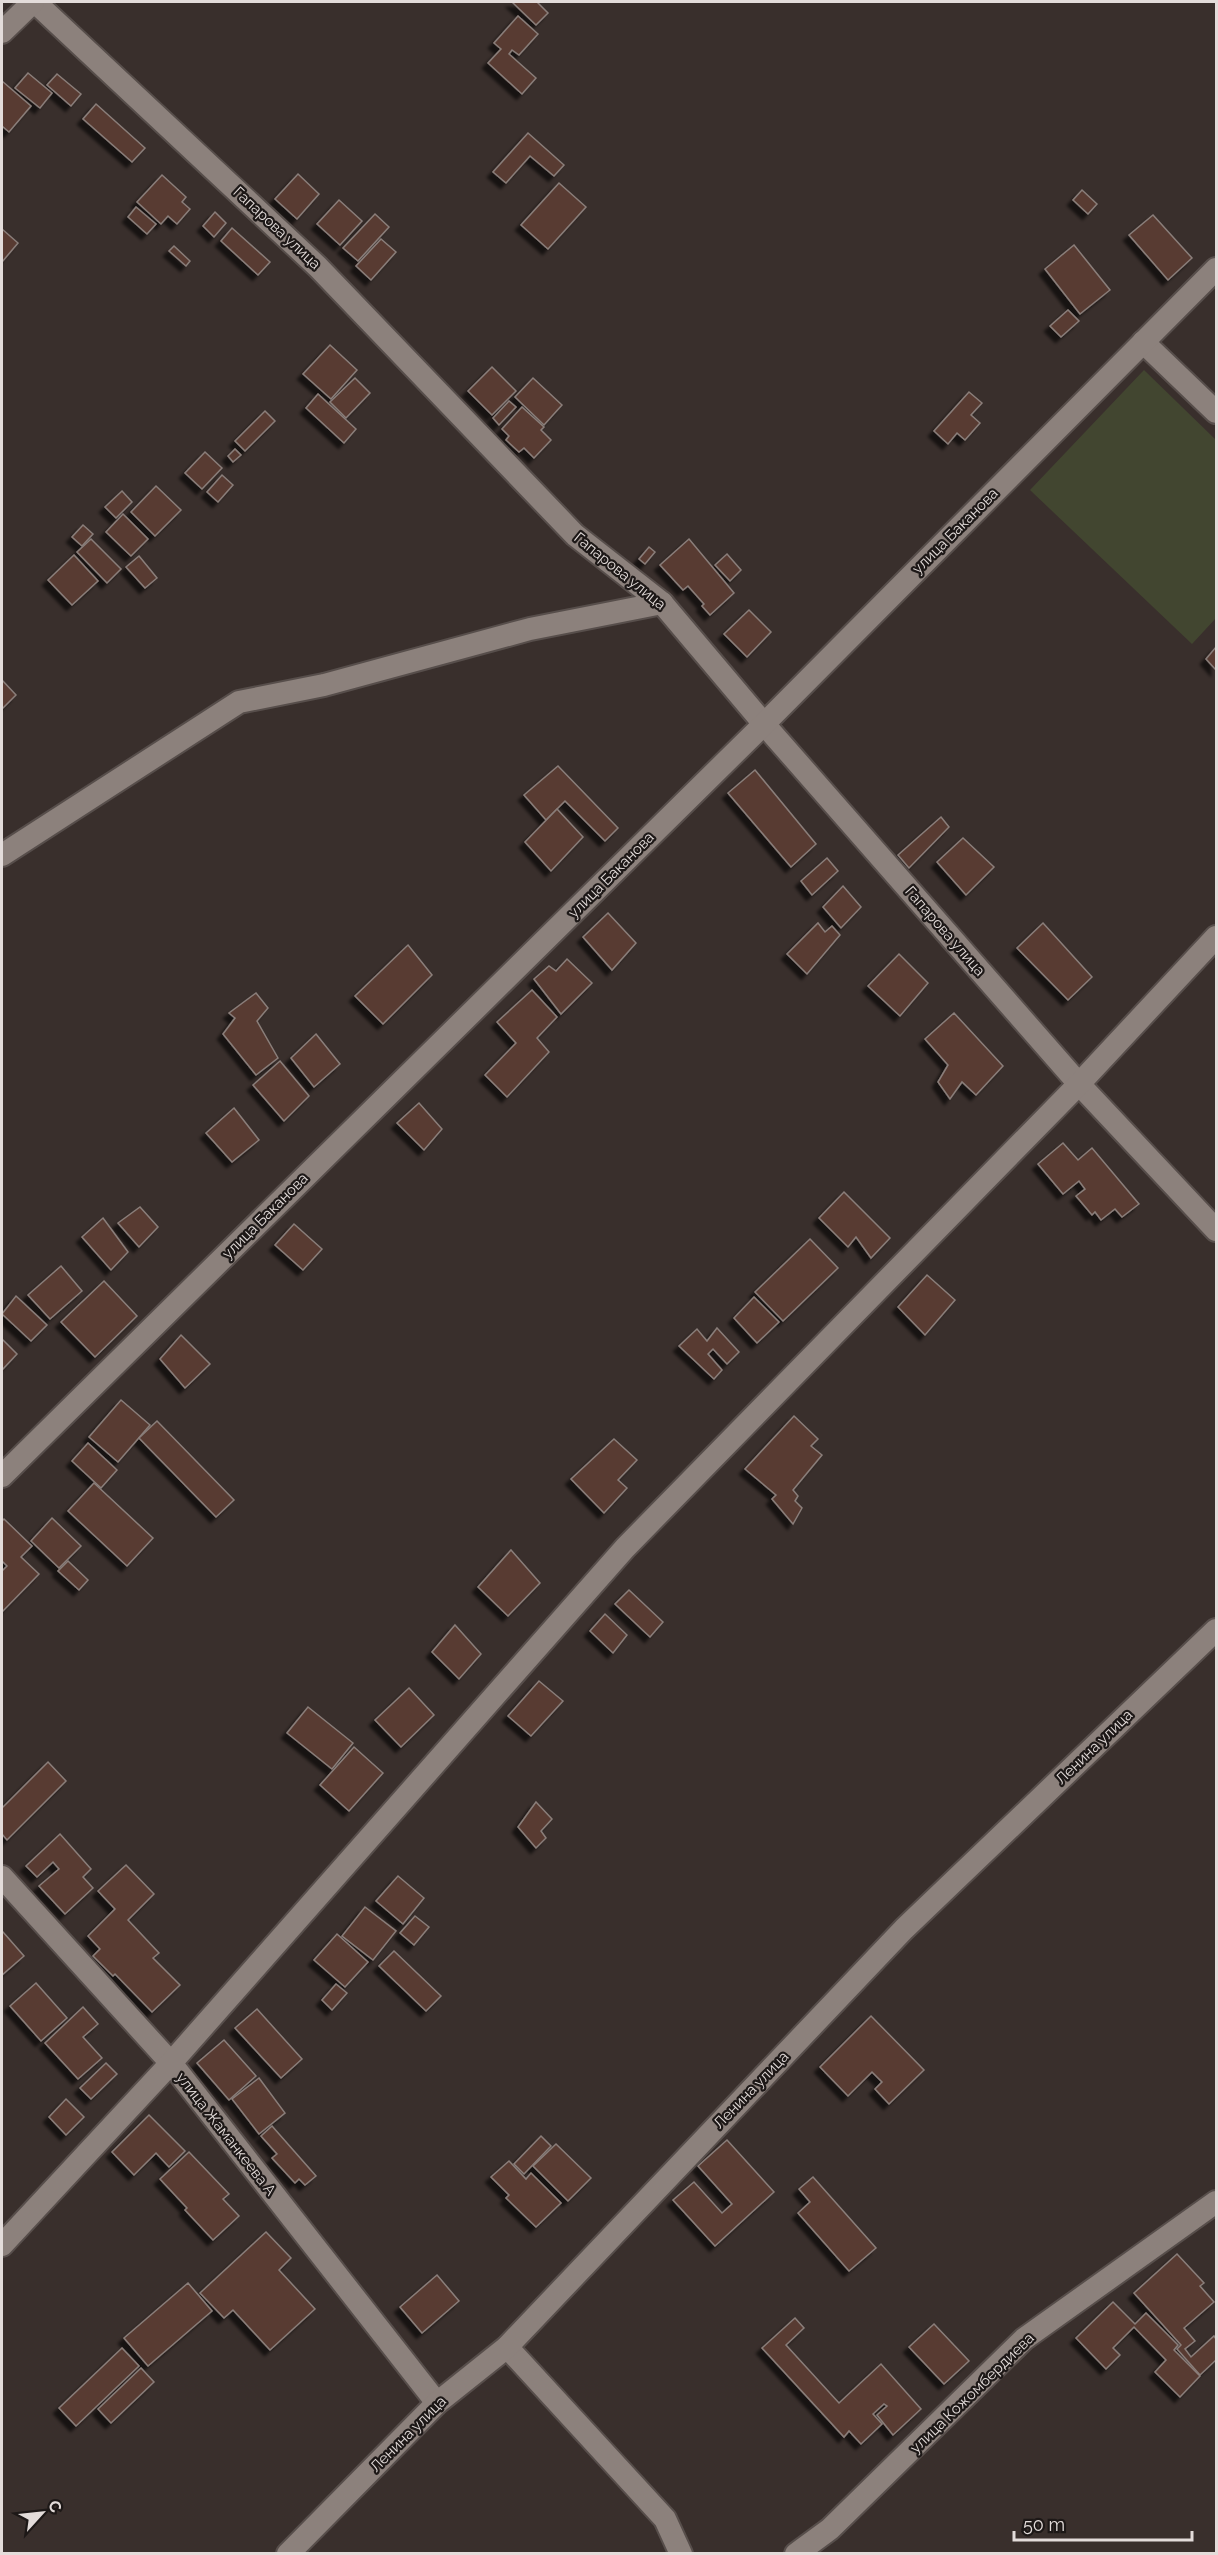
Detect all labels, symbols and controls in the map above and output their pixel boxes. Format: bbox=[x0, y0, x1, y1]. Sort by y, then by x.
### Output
street label: Гапарова улица bbox=[230, 183, 324, 273]
street label: улица Баканова bbox=[908, 484, 1002, 578]
street label: Гапарова улица bbox=[570, 528, 670, 614]
street label: улица Баканова bbox=[564, 828, 658, 922]
street label: Гапарова улица bbox=[901, 883, 989, 979]
street label: улица Баканова bbox=[218, 1169, 312, 1263]
street label: Ленина улица bbox=[1052, 1706, 1136, 1788]
street label: Ленина улица bbox=[710, 2048, 792, 2132]
street label: улица Жаманкеева А bbox=[172, 2069, 280, 2199]
street label: улица Кожомбердиева bbox=[906, 2329, 1038, 2457]
street label: Ленина улица bbox=[366, 2392, 450, 2476]
north arrow bbox=[12, 2483, 72, 2543]
text: С bbox=[44, 2497, 66, 2516]
scale bar bbox=[1014, 2504, 1192, 2542]
text: 50 m bbox=[1023, 2514, 1065, 2535]

